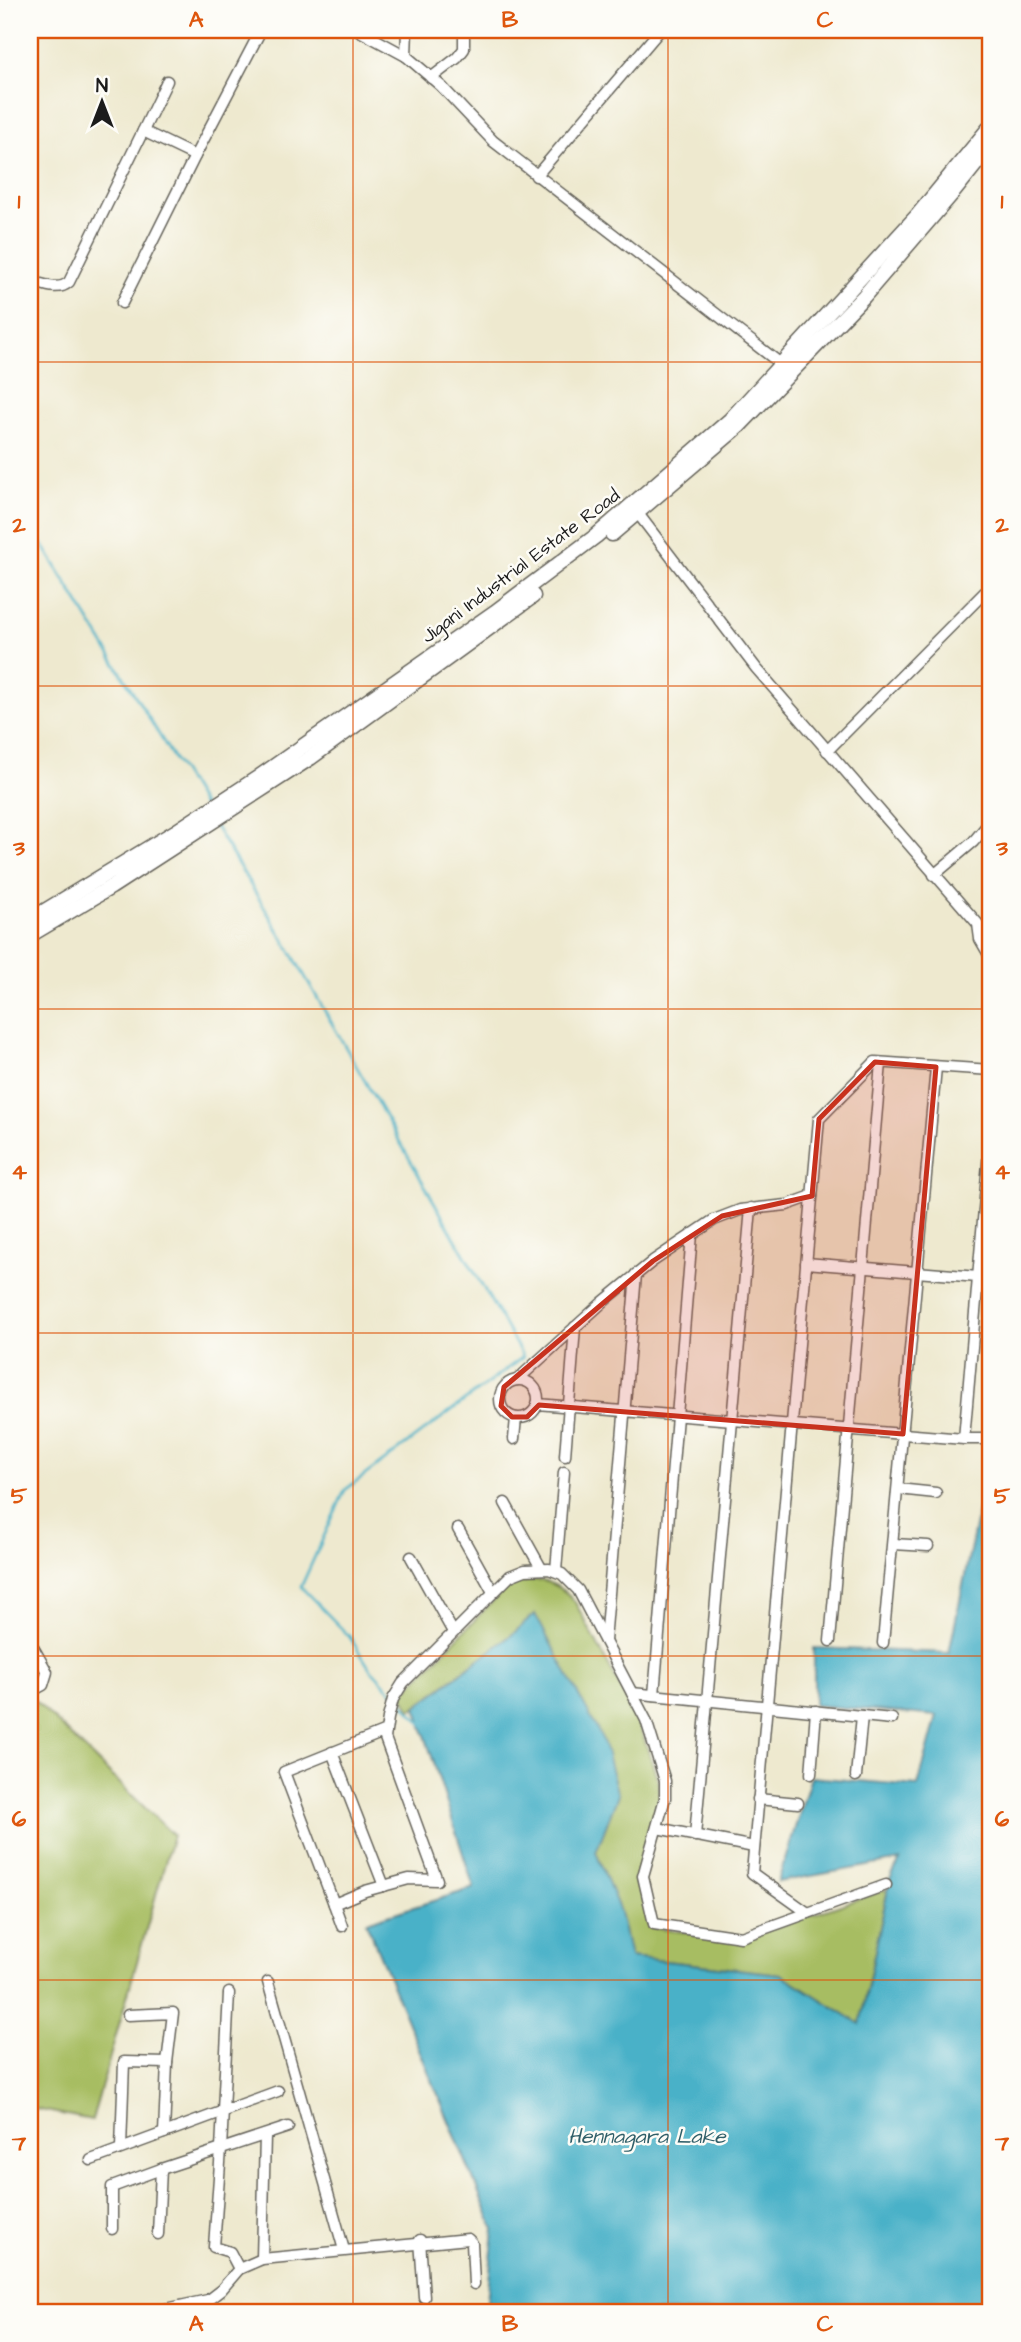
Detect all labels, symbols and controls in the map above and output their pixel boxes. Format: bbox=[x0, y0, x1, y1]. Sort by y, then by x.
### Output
text: A bbox=[189, 4, 204, 36]
text: B bbox=[502, 4, 519, 36]
text: C bbox=[817, 4, 834, 36]
north arrow bbox=[66, 66, 136, 136]
text: N bbox=[96, 73, 108, 100]
text: 1 bbox=[18, 185, 21, 217]
text: 1 bbox=[1001, 185, 1004, 217]
street label: Jigani Industrial Estate Road bbox=[416, 482, 627, 651]
text: 2 bbox=[11, 509, 26, 541]
text: 2 bbox=[994, 509, 1009, 541]
text: 3 bbox=[12, 832, 25, 864]
text: 3 bbox=[995, 832, 1008, 864]
text: 4 bbox=[11, 1156, 27, 1188]
text: 4 bbox=[994, 1156, 1010, 1188]
text: 5 bbox=[11, 1480, 28, 1512]
text: 5 bbox=[994, 1480, 1011, 1512]
text: 6 bbox=[12, 1803, 27, 1835]
text: 6 bbox=[995, 1803, 1010, 1835]
water label: Hennagara Lake bbox=[568, 2122, 727, 2152]
text: 7 bbox=[11, 2127, 27, 2159]
text: 7 bbox=[994, 2127, 1010, 2159]
text: A bbox=[189, 2308, 204, 2340]
text: B bbox=[502, 2308, 519, 2340]
text: C bbox=[817, 2308, 834, 2340]

